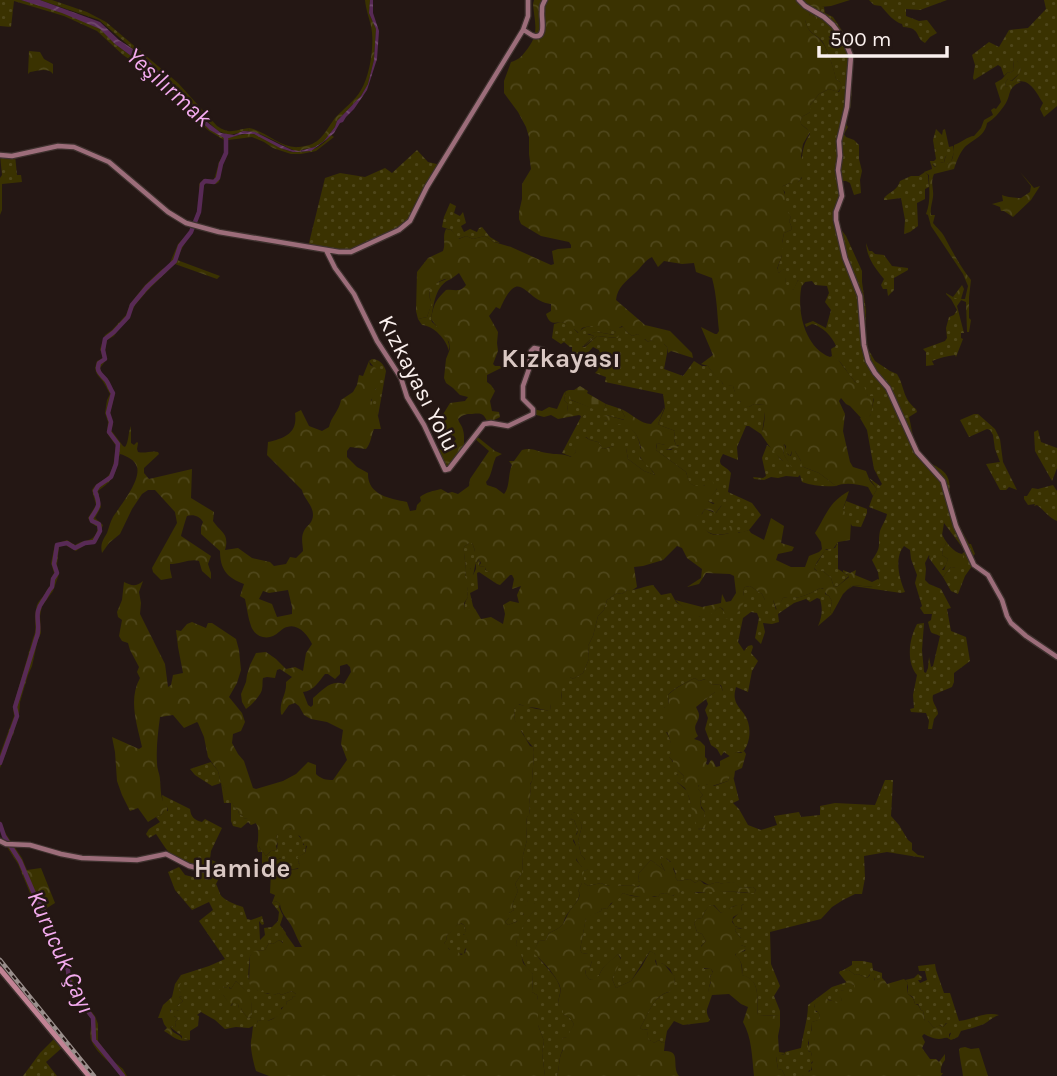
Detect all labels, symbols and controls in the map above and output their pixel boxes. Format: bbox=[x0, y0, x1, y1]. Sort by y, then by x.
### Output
scale bar bbox=[819, 14, 947, 58]
text: 500 m bbox=[830, 27, 891, 51]
water label: Yeşilırmak bbox=[121, 42, 218, 133]
street label: Kızkayası Yolu bbox=[373, 311, 464, 456]
district label: Kızkayası bbox=[501, 343, 621, 374]
district label: Hamide bbox=[194, 853, 290, 884]
water label: Kurucuk Çayı bbox=[21, 886, 101, 1018]

